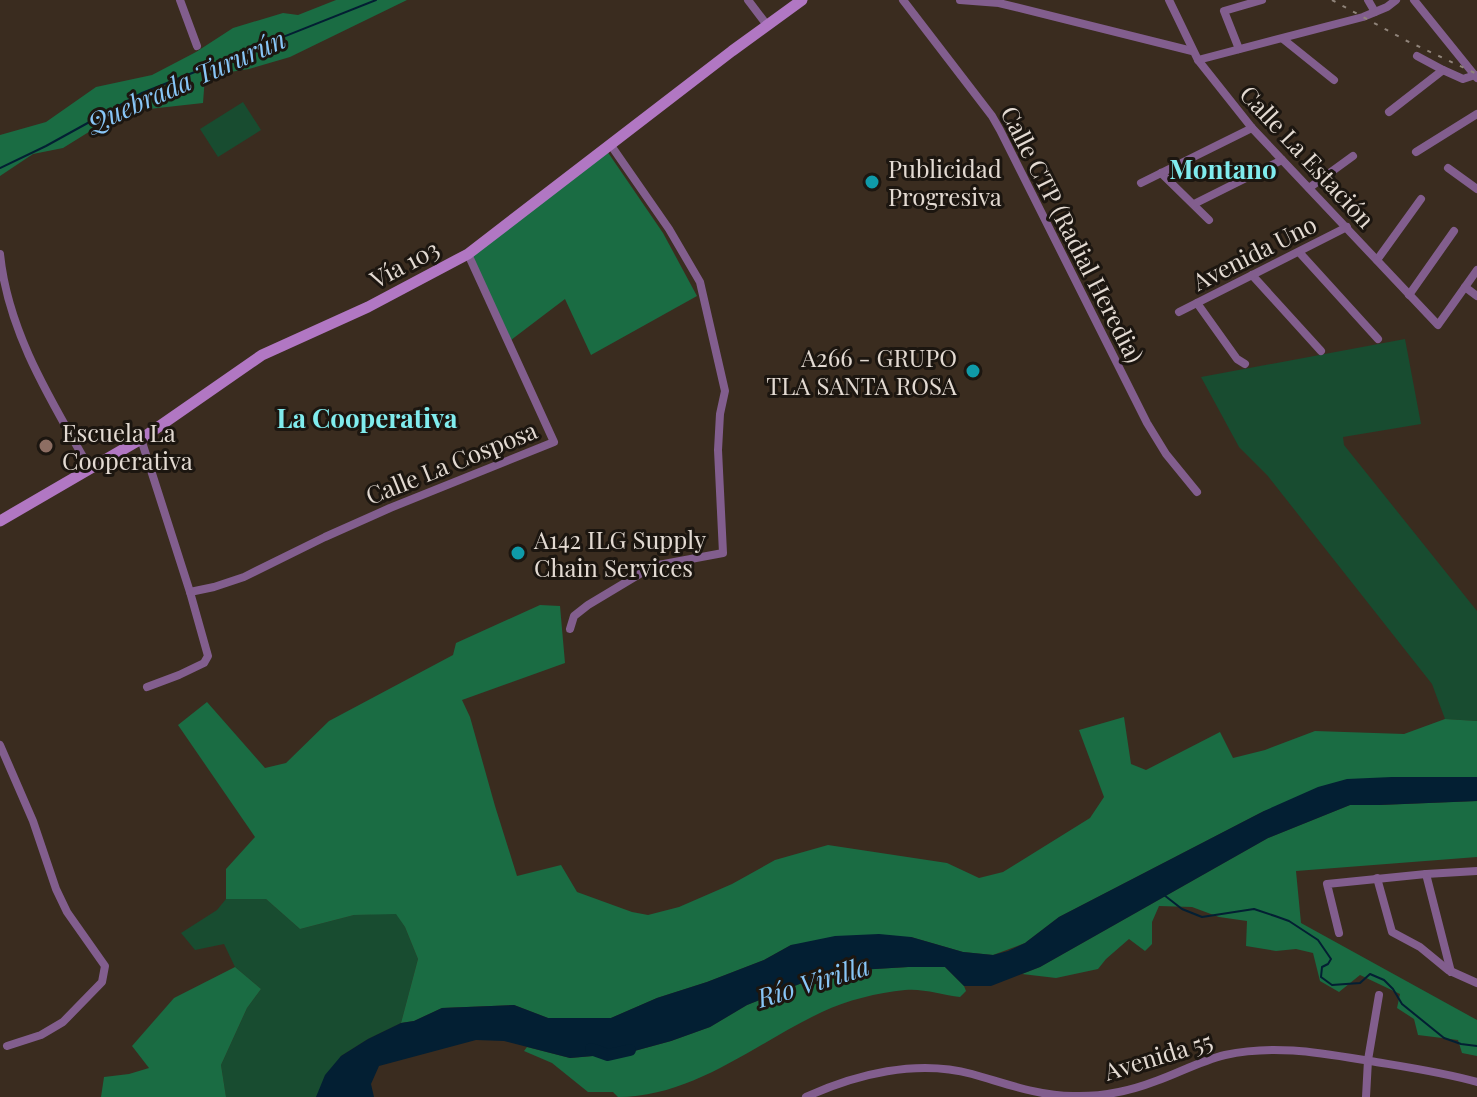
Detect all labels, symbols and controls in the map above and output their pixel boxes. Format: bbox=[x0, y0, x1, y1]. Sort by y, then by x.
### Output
water label: Quebrada Tururún bbox=[79, 20, 291, 140]
street label: Calle La Estación bbox=[1234, 78, 1382, 234]
street label: Calle CTP (Radial Heredia) bbox=[994, 100, 1152, 368]
district label: Montano bbox=[1169, 151, 1277, 186]
place label: Publicidad Progresiva bbox=[888, 152, 1002, 212]
marker: Publicidad Progresiva bbox=[863, 173, 881, 191]
street label: Avenida Uno bbox=[1186, 207, 1322, 297]
street label: Vía 103 bbox=[363, 232, 444, 295]
place label: A266 - GRUPO TLA SANTA ROSA bbox=[766, 341, 958, 401]
marker: A266 - GRUPO TLA SANTA ROSA bbox=[964, 362, 982, 380]
district label: La Cooperativa bbox=[277, 400, 458, 435]
street label: Calle La Cosposa bbox=[361, 413, 541, 511]
place label: Escuela La Cooperativa bbox=[62, 416, 193, 476]
marker: Escuela La Cooperativa bbox=[37, 437, 55, 455]
place label: A142 ILG Supply Chain Services bbox=[533, 523, 706, 583]
marker: A142 ILG Supply Chain Services bbox=[509, 544, 527, 562]
water label: Río Virilla bbox=[751, 947, 874, 1015]
street label: Avenida 55 bbox=[1099, 1023, 1216, 1087]

